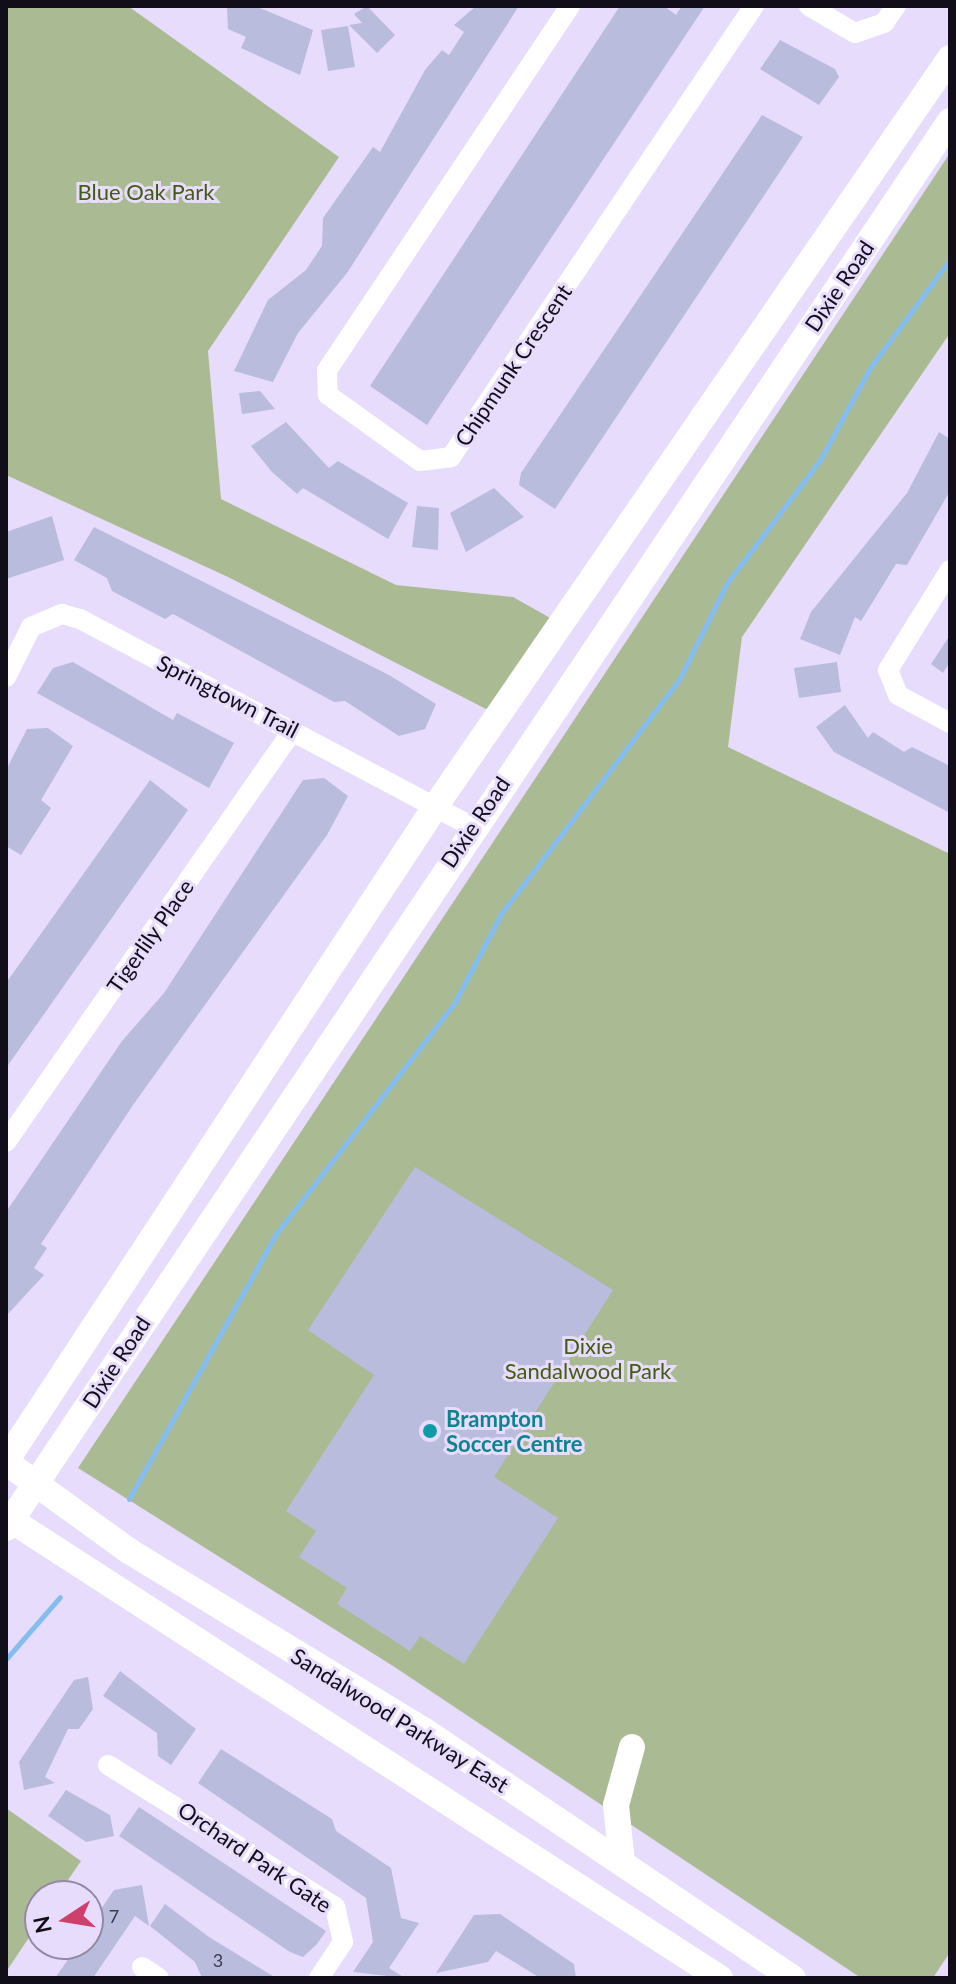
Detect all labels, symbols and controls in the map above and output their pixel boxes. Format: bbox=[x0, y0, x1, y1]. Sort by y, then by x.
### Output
park label: Blue Oak Park bbox=[78, 179, 214, 205]
street label: Dixie Road bbox=[799, 235, 879, 337]
street label: Chipmunk Crescent bbox=[449, 279, 577, 451]
street label: Springtown Trail bbox=[152, 649, 304, 743]
street label: Dixie Road bbox=[435, 771, 515, 873]
street label: Tigerlily Place bbox=[101, 874, 199, 998]
street label: Dixie Road bbox=[77, 1311, 155, 1413]
park label: Dixie Sandalwood Park bbox=[505, 1332, 671, 1384]
place label: Brampton Soccer Centre bbox=[446, 1405, 583, 1456]
marker: Brampton Soccer Centre bbox=[421, 1422, 439, 1440]
street label: Sandalwood Parkway East bbox=[286, 1642, 514, 1798]
street label: Orchard Park Gate bbox=[173, 1796, 337, 1918]
north arrow bbox=[24, 1880, 104, 1960]
house number: 7 bbox=[109, 1905, 119, 1927]
text: N bbox=[27, 1914, 57, 1936]
house number: 3 bbox=[213, 1949, 223, 1971]

